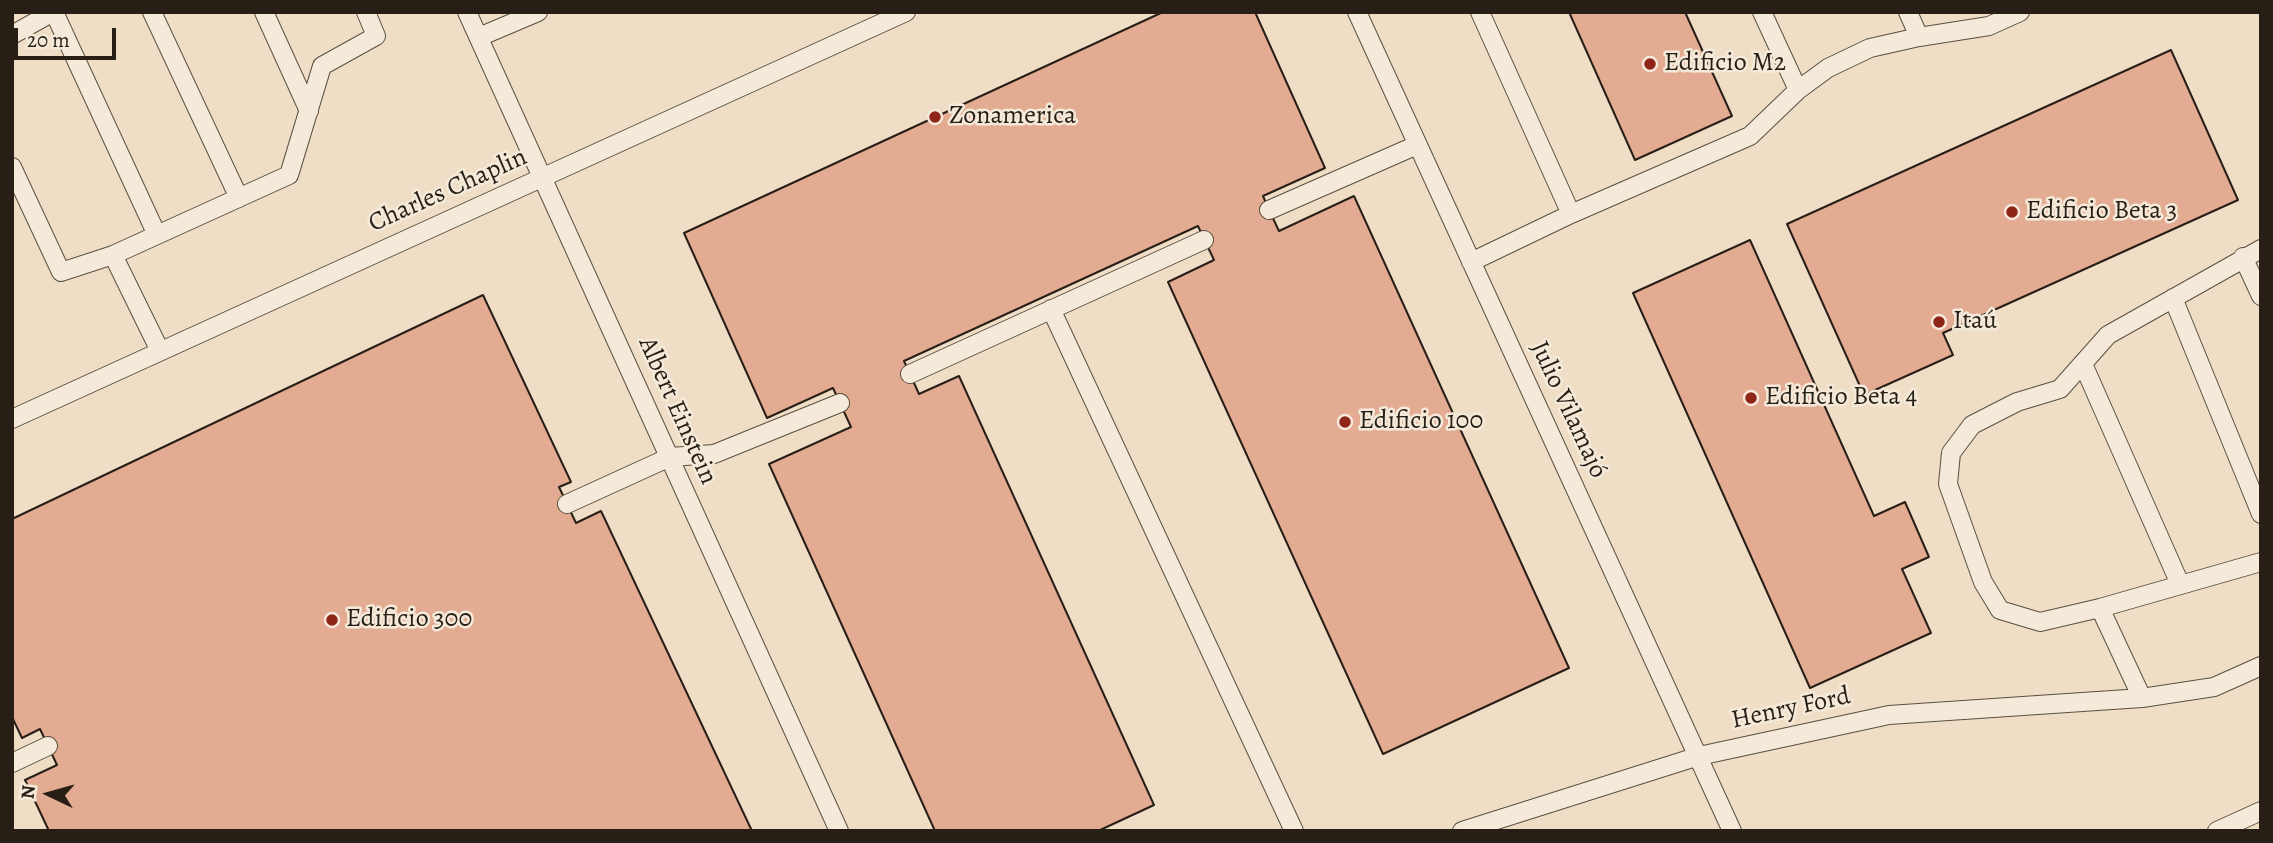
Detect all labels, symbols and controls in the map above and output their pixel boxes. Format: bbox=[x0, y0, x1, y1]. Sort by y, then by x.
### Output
scale bar bbox=[18, 14, 119, 58]
text: 20 m bbox=[27, 26, 70, 54]
place label: Edificio M2 bbox=[1664, 48, 1786, 80]
marker: Edificio M2 bbox=[1642, 56, 1658, 72]
place label: Zonamerica bbox=[949, 101, 1076, 133]
marker: Zonamerica bbox=[927, 109, 943, 125]
street label: Charles Chaplin bbox=[364, 142, 532, 240]
place label: Edificio Beta 3 bbox=[2026, 196, 2177, 228]
marker: Edificio Beta 3 bbox=[2004, 204, 2020, 220]
place label: Itaú bbox=[1953, 306, 1997, 338]
marker: Itaú bbox=[1931, 314, 1947, 330]
street label: Albert Einstein bbox=[631, 332, 723, 490]
street label: Julio Vilamajó bbox=[1523, 337, 1613, 483]
place label: Edificio Beta 4 bbox=[1765, 382, 1917, 414]
marker: Edificio Beta 4 bbox=[1743, 390, 1759, 406]
place label: Edificio 100 bbox=[1359, 406, 1483, 438]
marker: Edificio 100 bbox=[1337, 414, 1353, 430]
place label: Edificio 300 bbox=[346, 604, 472, 636]
marker: Edificio 300 bbox=[324, 612, 340, 628]
street label: Henry Ford bbox=[1729, 681, 1853, 737]
north arrow bbox=[14, 759, 84, 829]
text: N bbox=[15, 784, 42, 800]

